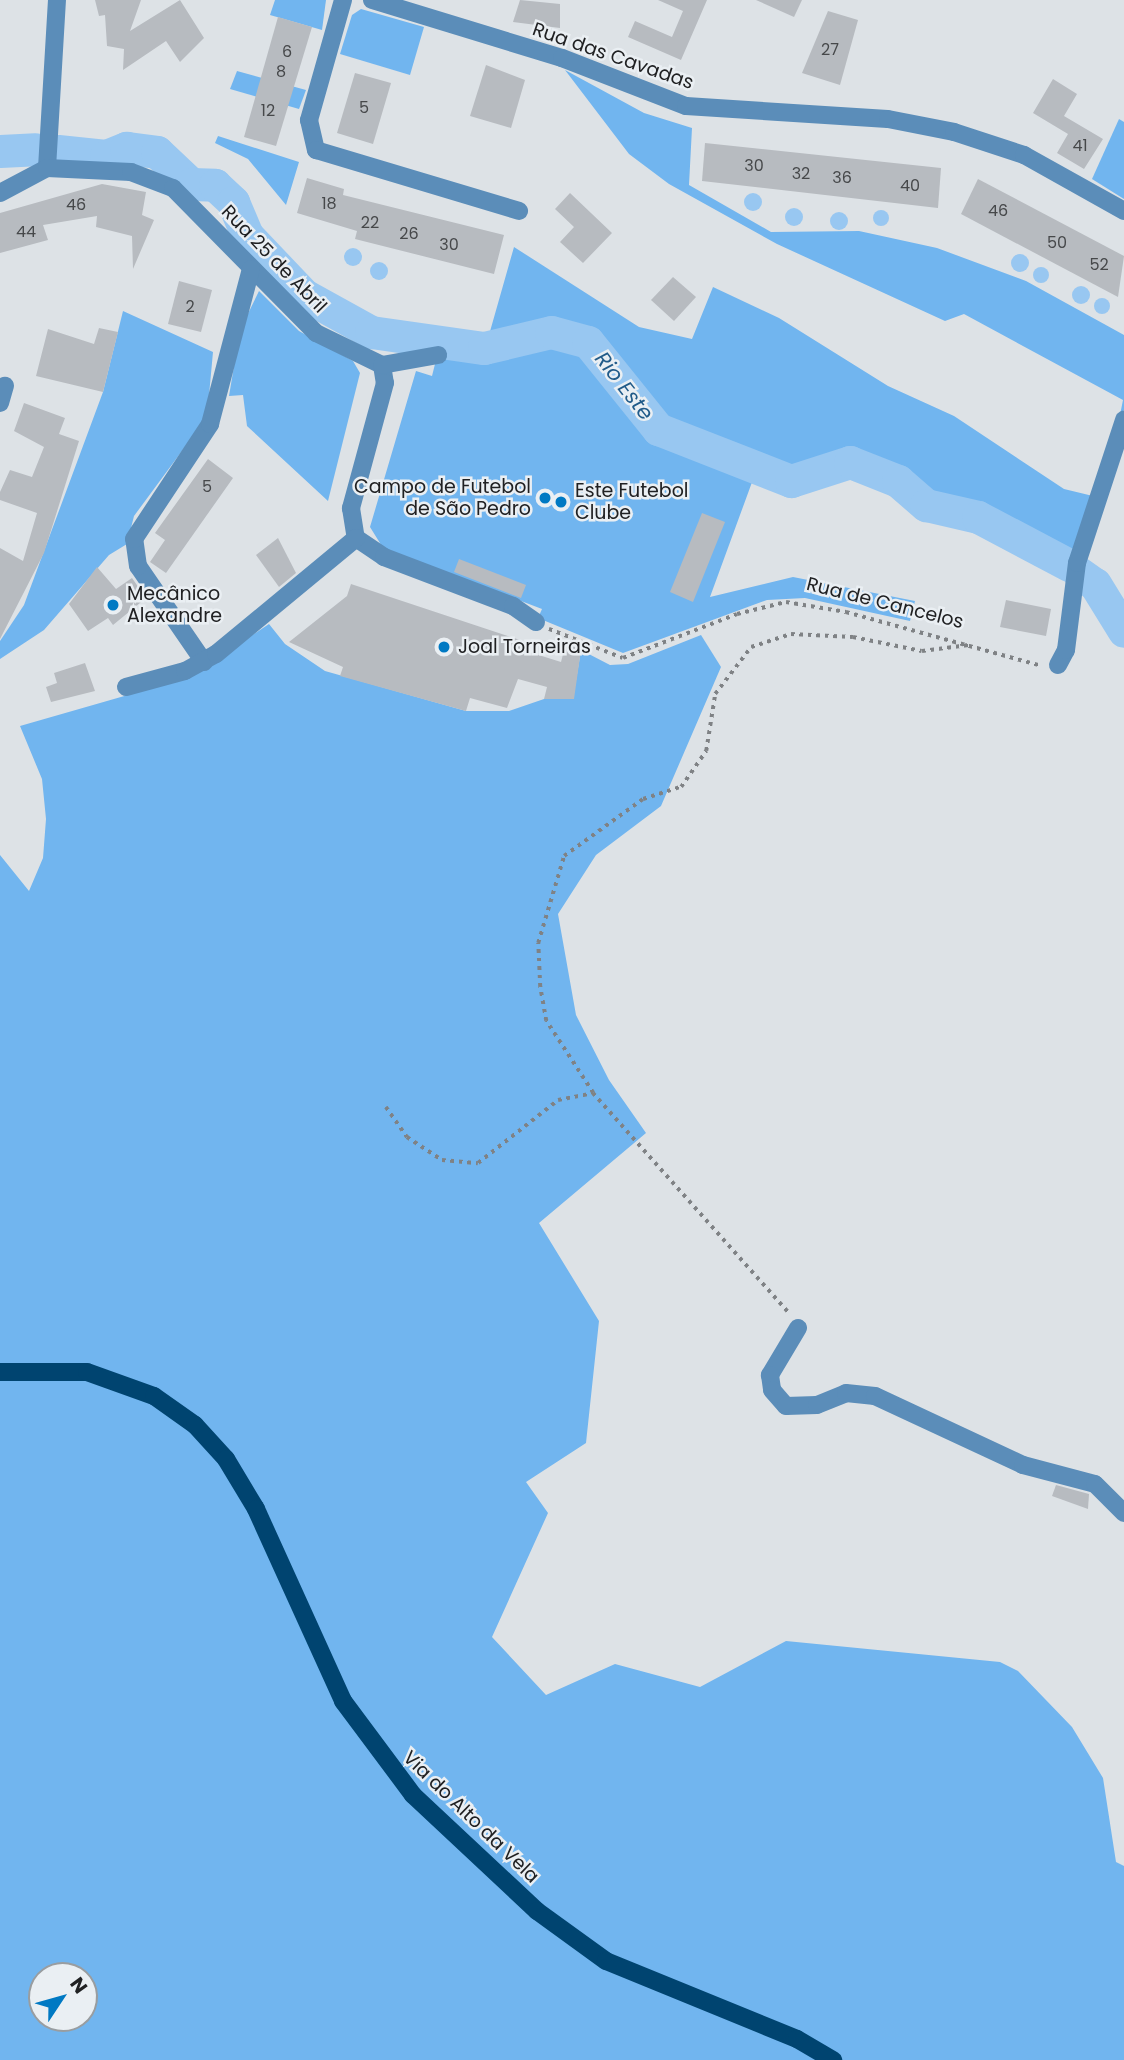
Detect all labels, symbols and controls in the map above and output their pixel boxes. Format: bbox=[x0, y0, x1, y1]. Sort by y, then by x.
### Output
street label: Rua das Cavadas bbox=[529, 18, 697, 94]
house number: 27 bbox=[821, 40, 839, 60]
house number: 6 bbox=[282, 42, 292, 62]
house number: 8 bbox=[276, 62, 286, 82]
house number: 5 bbox=[359, 98, 369, 118]
house number: 12 bbox=[261, 101, 275, 121]
house number: 41 bbox=[1072, 136, 1088, 156]
house number: 30 bbox=[744, 156, 764, 176]
house number: 32 bbox=[792, 164, 810, 184]
house number: 36 bbox=[832, 168, 852, 188]
house number: 40 bbox=[900, 176, 920, 196]
house number: 18 bbox=[321, 194, 337, 214]
house number: 46 bbox=[66, 195, 86, 215]
street label: Rua 25 de Abril bbox=[217, 200, 331, 318]
house number: 46 bbox=[988, 201, 1008, 221]
house number: 22 bbox=[361, 213, 379, 233]
house number: 44 bbox=[16, 222, 36, 242]
house number: 26 bbox=[399, 224, 419, 244]
house number: 50 bbox=[1047, 233, 1067, 253]
house number: 30 bbox=[439, 235, 459, 255]
house number: 52 bbox=[1089, 255, 1109, 275]
house number: 2 bbox=[185, 297, 195, 317]
water label: Rio Este bbox=[589, 347, 659, 425]
place label: Campo de Futebol de São Pedro bbox=[354, 476, 531, 520]
house number: 5 bbox=[202, 477, 212, 497]
place label: Este Futebol Clube bbox=[575, 480, 689, 524]
marker: Campo de Futebol de São Pedro bbox=[537, 490, 553, 506]
marker: Este Futebol Clube bbox=[553, 494, 569, 510]
street label: Rua de Cancelos bbox=[804, 572, 966, 634]
place label: Mecânico Alexandre bbox=[127, 583, 222, 627]
marker: Mecânico Alexandre bbox=[105, 597, 121, 613]
place label: Joal Torneiras bbox=[458, 636, 591, 658]
marker: Joal Torneiras bbox=[436, 639, 452, 655]
street label: Via do Alto da Vela bbox=[398, 1746, 544, 1888]
north arrow bbox=[28, 1962, 98, 2032]
text: N bbox=[64, 1972, 94, 1999]

